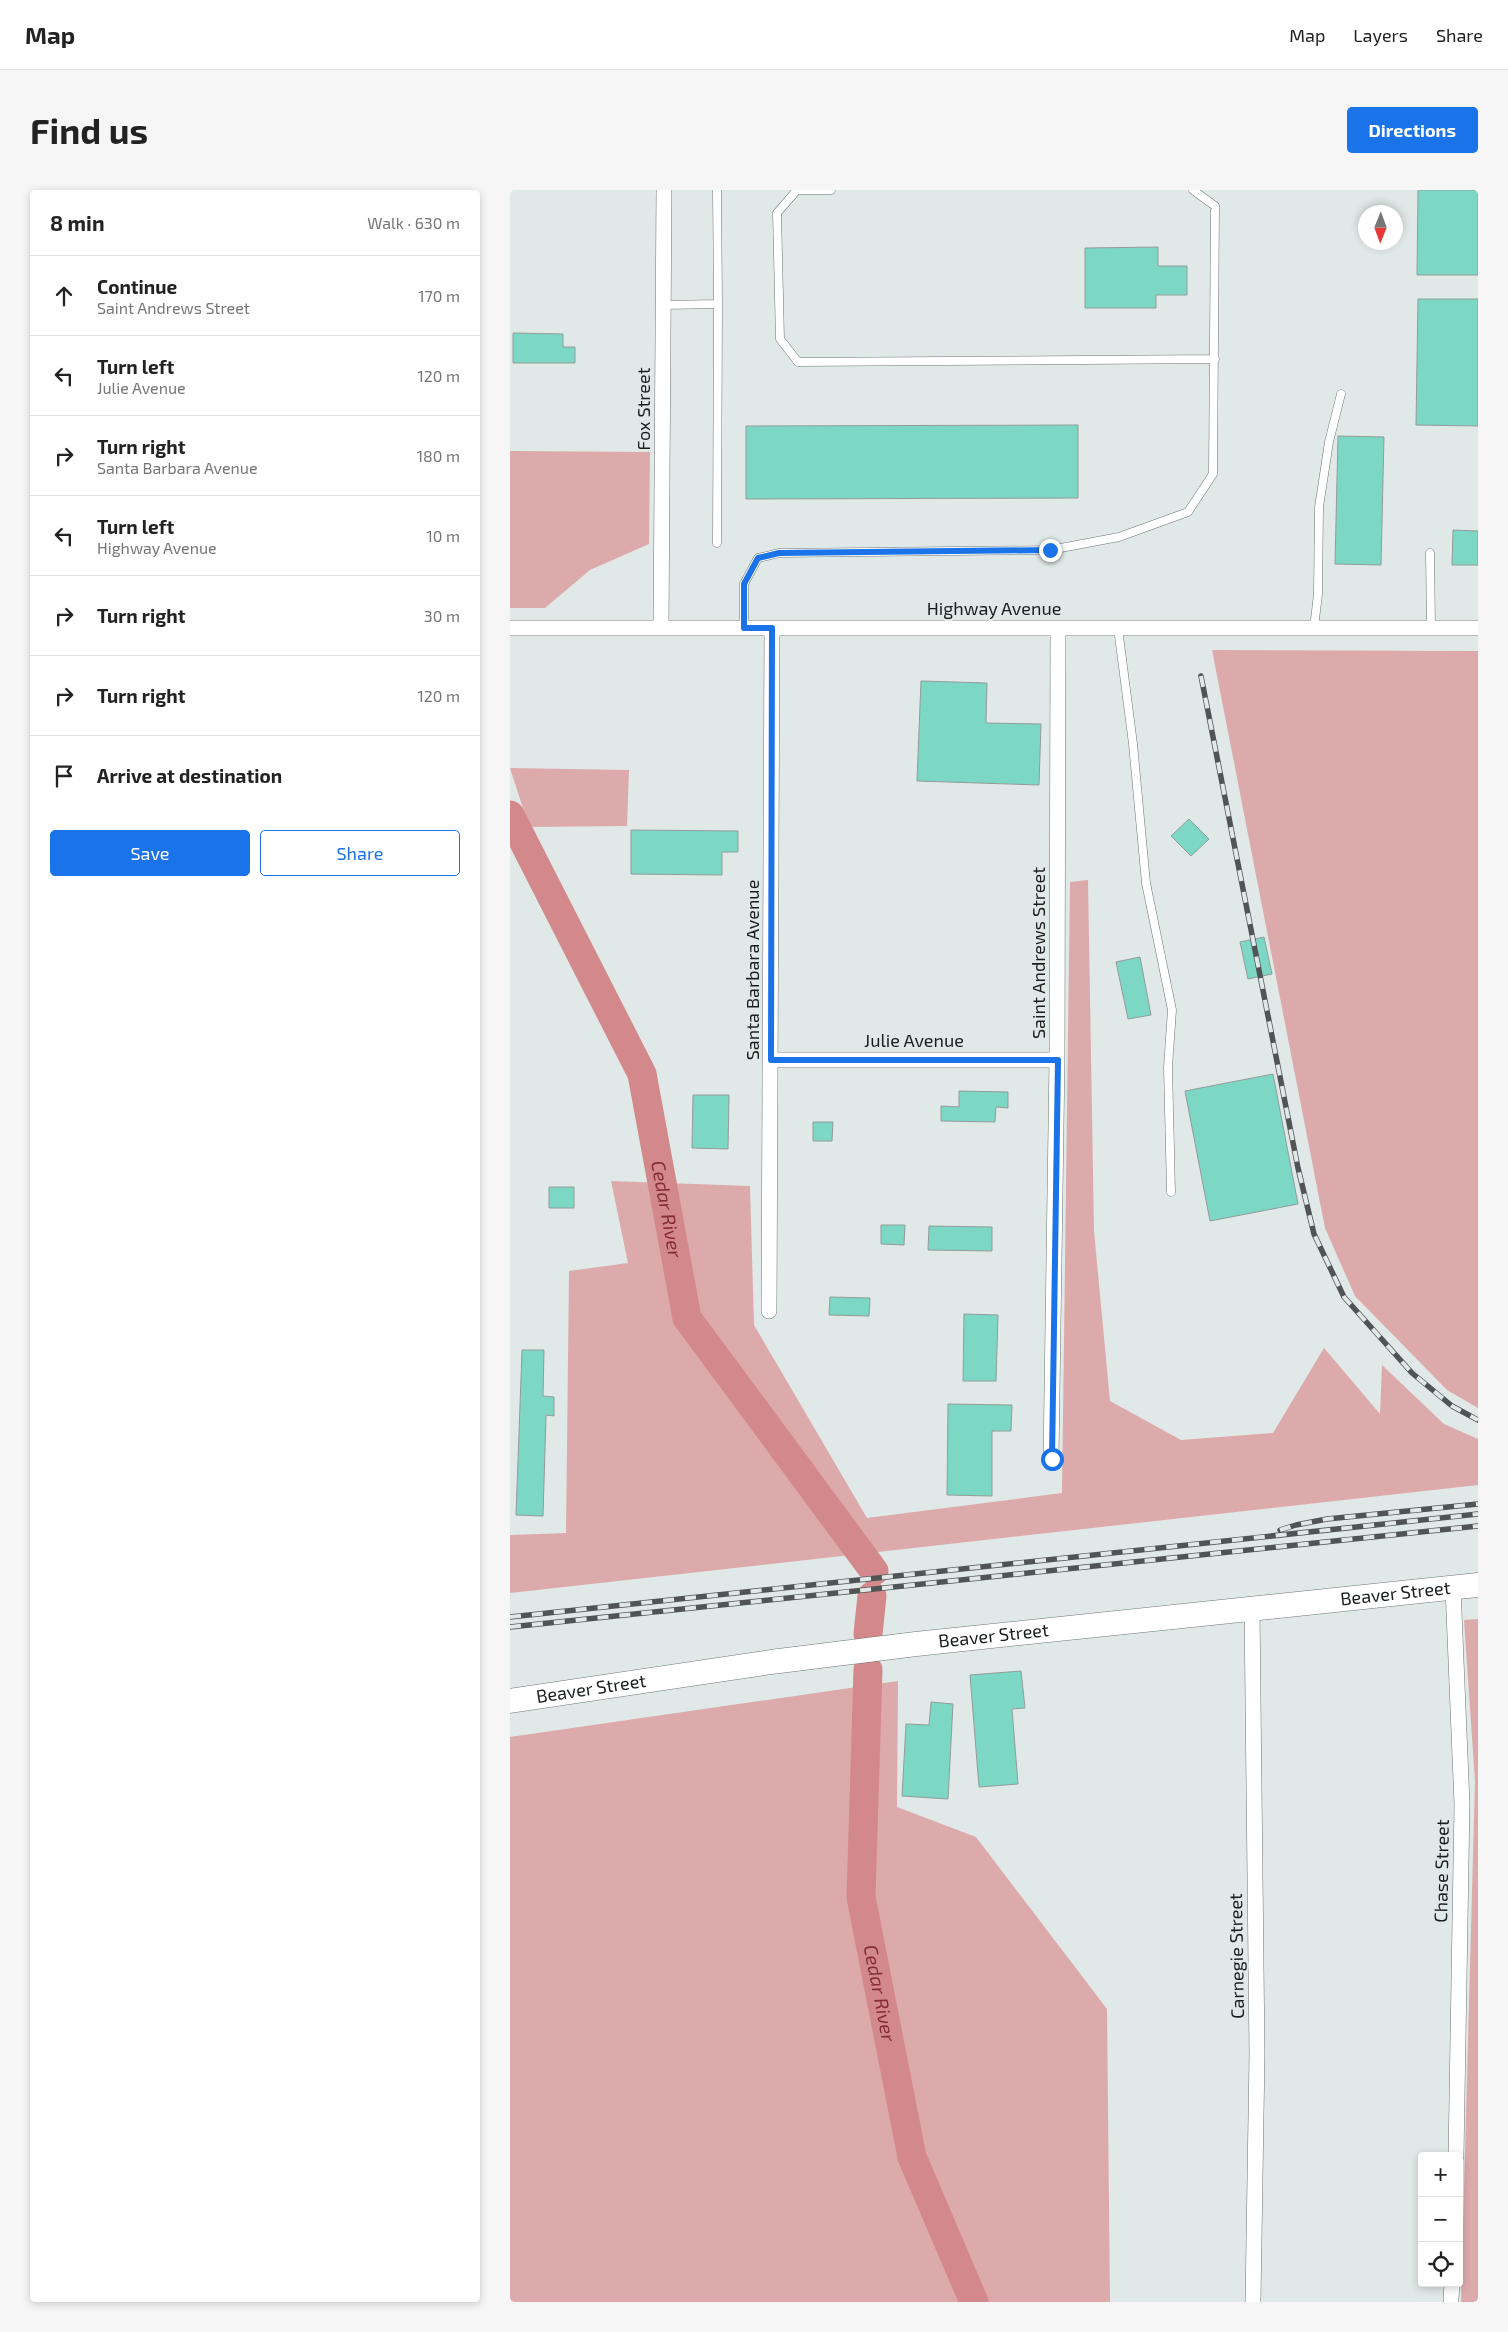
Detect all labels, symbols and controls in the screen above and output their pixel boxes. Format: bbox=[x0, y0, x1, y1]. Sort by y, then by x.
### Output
text: Map bbox=[25, 20, 75, 49]
text: Map bbox=[1289, 24, 1325, 46]
text: Layers bbox=[1353, 24, 1408, 46]
text: Share bbox=[1436, 24, 1483, 46]
button: Directions bbox=[1347, 107, 1478, 153]
text: Find us bbox=[30, 109, 148, 151]
north arrow bbox=[1358, 205, 1403, 250]
text: 8 min bbox=[50, 210, 105, 235]
text: Walk · 630 m bbox=[367, 213, 460, 232]
text: Continue bbox=[97, 275, 177, 298]
icon: ahead bbox=[50, 282, 78, 310]
text: 170 m bbox=[418, 286, 460, 305]
text: Saint Andrews Street bbox=[97, 298, 250, 317]
text: Turn left bbox=[97, 355, 174, 378]
icon: left bbox=[50, 362, 78, 390]
text: 120 m bbox=[417, 366, 460, 385]
street label: Fox Street bbox=[632, 367, 654, 450]
text: Julie Avenue bbox=[97, 378, 186, 397]
text: Turn right bbox=[97, 435, 185, 458]
icon: right bbox=[50, 442, 78, 470]
text: 180 m bbox=[417, 446, 460, 465]
text: Santa Barbara Avenue bbox=[97, 458, 258, 477]
text: Turn left bbox=[97, 515, 174, 538]
icon: left bbox=[50, 522, 78, 550]
text: 10 m bbox=[426, 526, 460, 545]
text: Highway Avenue bbox=[97, 538, 217, 557]
route end bbox=[1039, 539, 1062, 562]
street label: Highway Avenue bbox=[927, 597, 1061, 619]
icon: right bbox=[50, 602, 78, 630]
text: Turn right bbox=[97, 604, 185, 627]
text: 30 m bbox=[424, 606, 460, 625]
icon: right bbox=[50, 682, 78, 710]
text: Turn right bbox=[97, 684, 185, 707]
text: 120 m bbox=[417, 686, 460, 705]
icon: arrive bbox=[50, 762, 78, 790]
text: Arrive at destination bbox=[97, 764, 282, 787]
button: Save bbox=[50, 830, 250, 876]
button: Share bbox=[260, 830, 460, 876]
street label: Saint Andrews Street bbox=[1027, 867, 1049, 1039]
street label: Santa Barbara Avenue bbox=[741, 880, 763, 1060]
street label: Julie Avenue bbox=[864, 1029, 964, 1051]
water label: Cedar River bbox=[647, 1158, 688, 1260]
route start bbox=[1041, 1448, 1064, 1471]
street label: Beaver Street bbox=[1339, 1576, 1452, 1609]
street label: Beaver Street bbox=[937, 1618, 1050, 1652]
street label: Beaver Street bbox=[535, 1669, 647, 1707]
street label: Chase Street bbox=[1429, 1819, 1453, 1923]
street label: Carnegie Street bbox=[1224, 1893, 1248, 2019]
water label: Cedar River bbox=[860, 1942, 901, 2044]
map controls bbox=[1418, 2152, 1463, 2287]
button: + bbox=[1418, 2152, 1463, 2197]
button: − bbox=[1418, 2197, 1463, 2242]
button: locate bbox=[1418, 2242, 1463, 2287]

